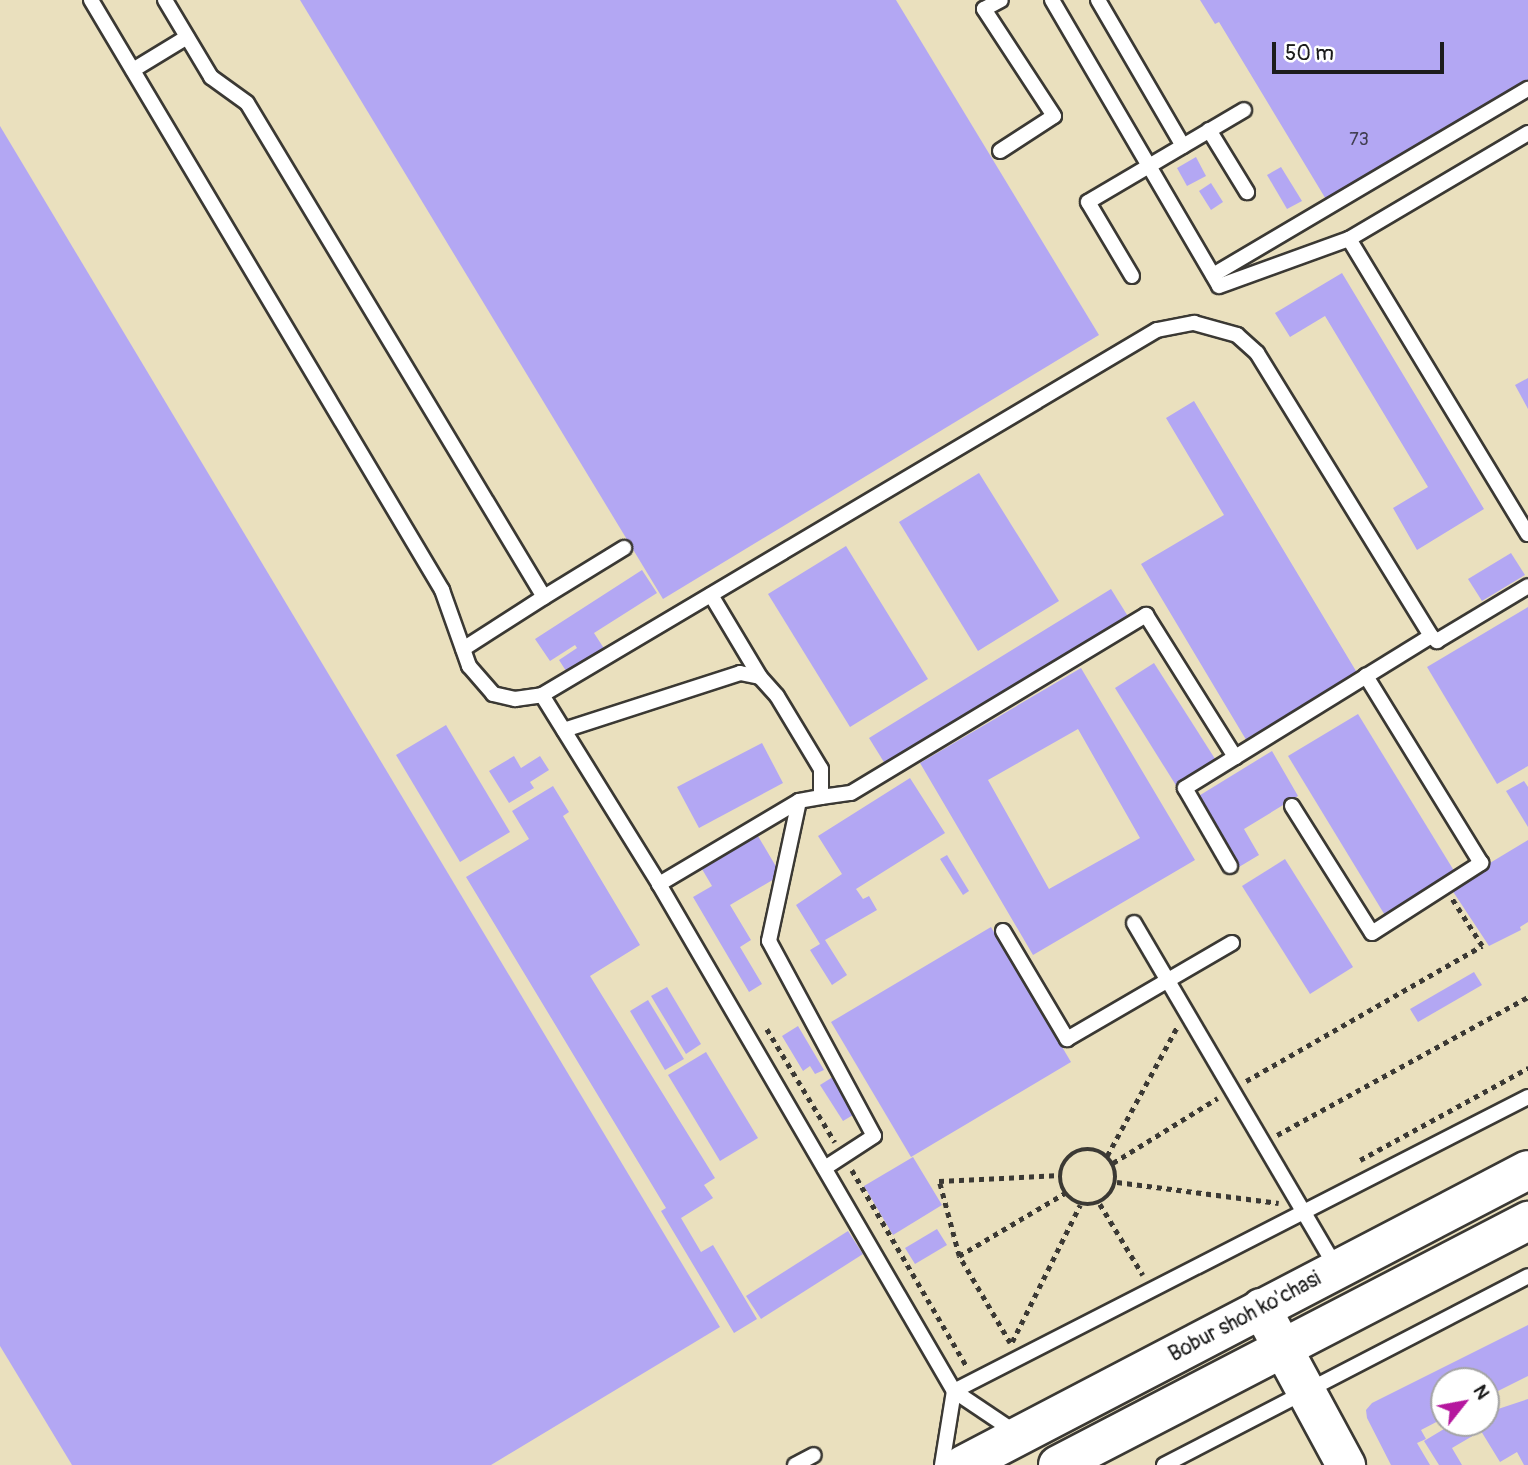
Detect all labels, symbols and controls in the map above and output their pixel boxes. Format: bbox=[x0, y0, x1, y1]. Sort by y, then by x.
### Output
scale bar bbox=[1276, 28, 1448, 72]
text: 50 m bbox=[1285, 40, 1334, 67]
house number: 73 bbox=[1349, 129, 1369, 151]
street label: Bobur shoh ko'chasi bbox=[1165, 1266, 1325, 1368]
north arrow bbox=[1430, 1367, 1500, 1437]
text: N bbox=[1468, 1381, 1495, 1404]

